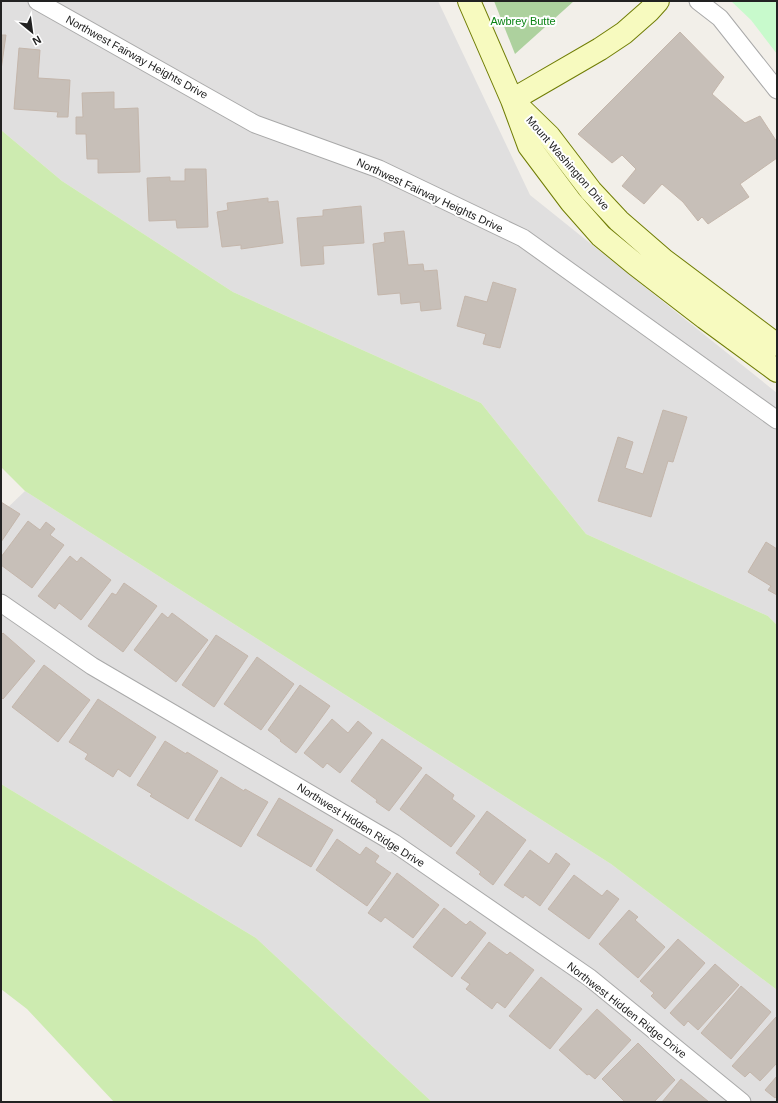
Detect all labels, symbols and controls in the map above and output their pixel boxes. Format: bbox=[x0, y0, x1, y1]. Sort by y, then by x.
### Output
north arrow bbox=[12, 12, 52, 52]
street label: Northwest Fairway Heights Drive bbox=[64, 13, 210, 101]
park label: Awbrey Butte bbox=[490, 15, 556, 27]
text: N bbox=[30, 34, 43, 48]
street label: Mount Washington Drive bbox=[524, 114, 612, 212]
street label: Northwest Fairway Heights Drive bbox=[355, 156, 505, 234]
street label: Northwest Hidden Ridge Drive bbox=[295, 781, 427, 869]
street label: Northwest Hidden Ridge Drive bbox=[565, 960, 689, 1060]

